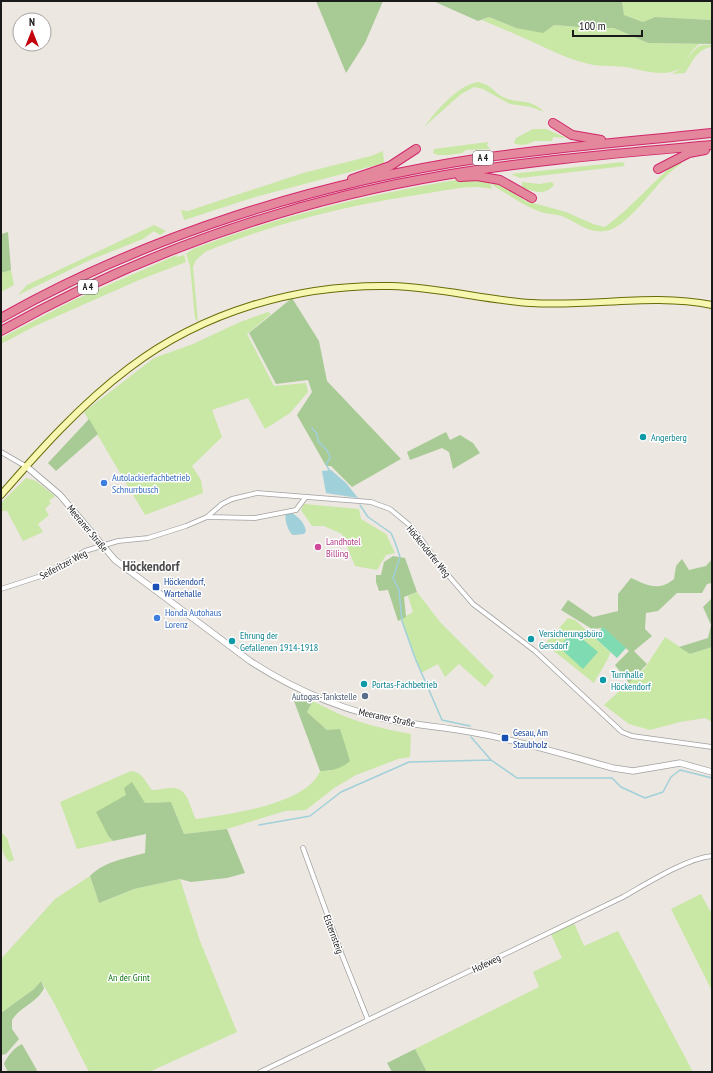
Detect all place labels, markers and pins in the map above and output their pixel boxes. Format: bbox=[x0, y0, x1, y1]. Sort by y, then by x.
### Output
place label: Angerberg bbox=[651, 431, 687, 444]
marker: Angerberg bbox=[638, 432, 648, 442]
place label: Autolackierfachbetrieb Schnurrbusch bbox=[112, 471, 190, 496]
marker: Autolackierfachbetrieb Schnurrbusch bbox=[99, 478, 109, 488]
place label: Landhotel Billing bbox=[326, 535, 361, 560]
marker: Landhotel Billing bbox=[313, 542, 323, 552]
place label: Höckendorf, Wartehalle bbox=[164, 575, 205, 600]
marker: Höckendorf, Wartehalle bbox=[151, 582, 161, 592]
place label: Honda Autohaus Lorenz bbox=[165, 606, 222, 631]
marker: Honda Autohaus Lorenz bbox=[152, 613, 162, 623]
place label: Versicherungsbüro Gersdorf bbox=[538, 627, 603, 652]
place label: Ehrung der Gefallenen 1914-1918 bbox=[240, 629, 318, 654]
marker: Versicherungsbüro Gersdorf bbox=[526, 634, 536, 644]
marker: Ehrung der Gefallenen 1914-1918 bbox=[227, 636, 237, 646]
place label: Turnhalle Höckendorf bbox=[611, 668, 651, 693]
marker: Turnhalle Höckendorf bbox=[598, 675, 608, 685]
place label: Portas-Fachbetrieb bbox=[372, 678, 437, 691]
marker: Portas-Fachbetrieb bbox=[359, 679, 369, 689]
place label: Autogas-Tankstelle bbox=[292, 690, 357, 703]
marker: Autogas-Tankstelle bbox=[360, 691, 370, 701]
place label: Gesau, Am Staubholz bbox=[513, 726, 548, 751]
marker: Gesau, Am Staubholz bbox=[500, 733, 510, 743]

